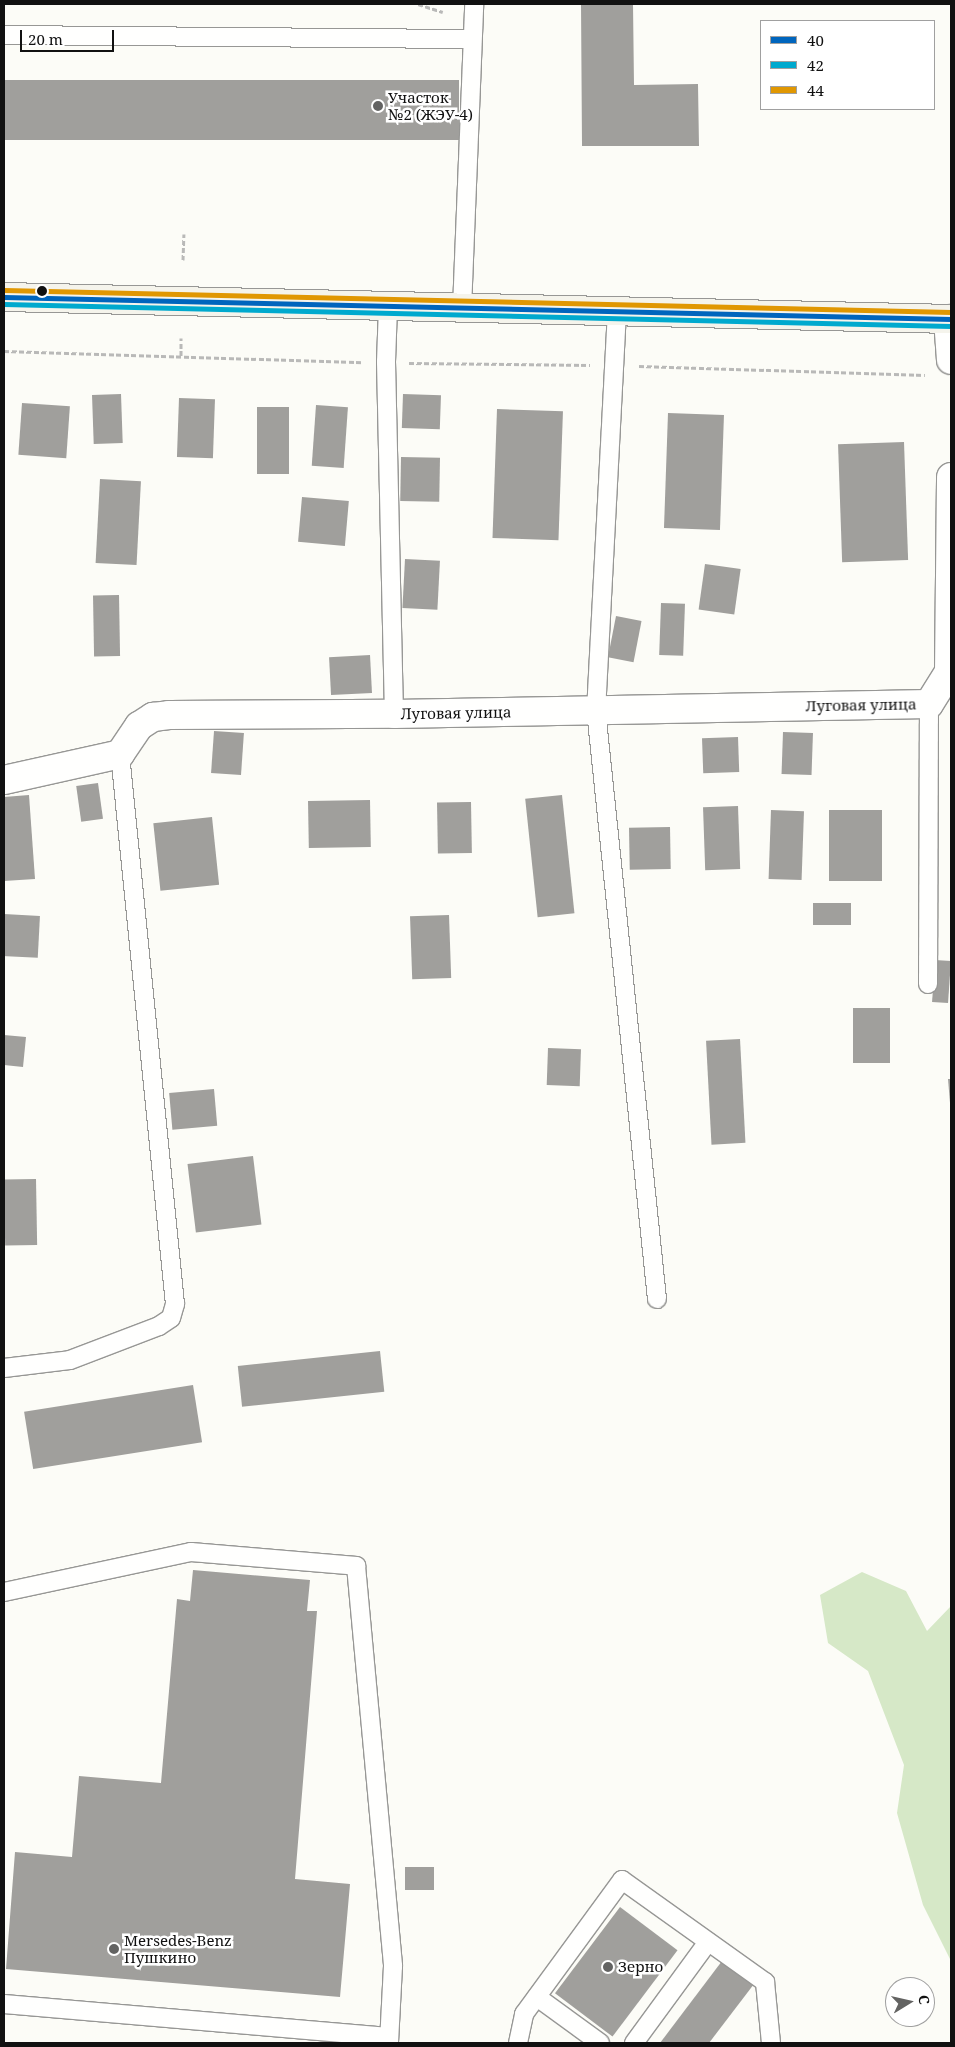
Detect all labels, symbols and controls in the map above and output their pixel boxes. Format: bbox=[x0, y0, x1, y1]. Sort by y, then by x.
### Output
scale bar bbox=[22, 20, 116, 52]
legend bbox=[760, 20, 935, 110]
text: 20 m bbox=[28, 29, 63, 49]
text: 40 bbox=[807, 30, 824, 50]
text: 42 bbox=[807, 55, 824, 75]
text: 44 bbox=[807, 80, 824, 100]
place label: Участок №2 (ЖЭУ-4) bbox=[388, 88, 473, 123]
marker: Участок №2 (ЖЭУ-4) bbox=[372, 100, 384, 112]
unlabelled marker bbox=[37, 286, 47, 296]
street label: Луговая улица bbox=[805, 695, 917, 715]
street label: Луговая улица bbox=[400, 703, 512, 723]
place label: Mersedes-Benz Пушкино bbox=[124, 1931, 232, 1966]
marker: Mersedes-Benz Пушкино bbox=[108, 1943, 120, 1955]
place label: Зерно bbox=[618, 1958, 663, 1976]
marker: Зерно bbox=[602, 1961, 614, 1973]
north arrow bbox=[885, 1977, 935, 2027]
text: С bbox=[914, 1994, 934, 2006]

